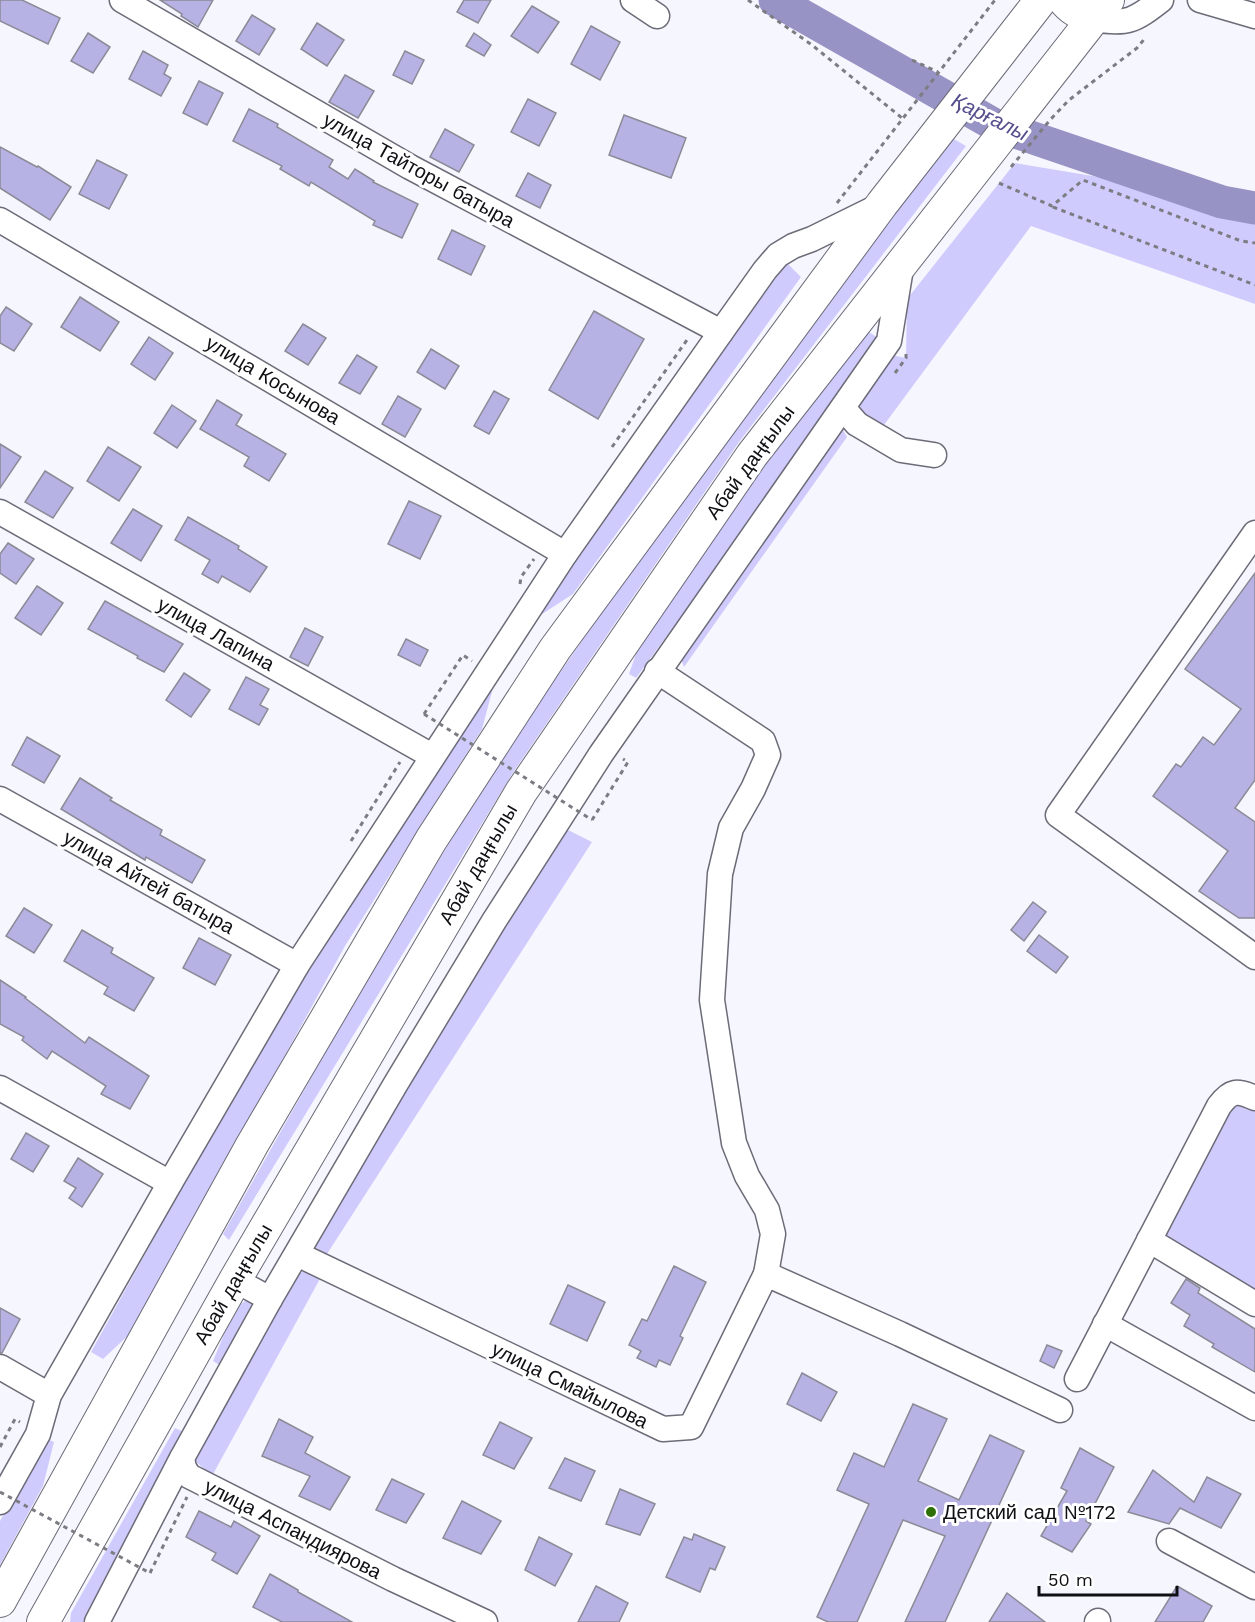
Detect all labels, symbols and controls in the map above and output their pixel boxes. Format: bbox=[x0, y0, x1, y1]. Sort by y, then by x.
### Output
water label: Қарғалы bbox=[948, 87, 1033, 146]
street label: улица Тайторы батыра bbox=[319, 107, 520, 233]
street label: улица Косынова bbox=[201, 330, 345, 430]
street label: Абай даңғылы bbox=[701, 400, 799, 524]
street label: улица Лапина bbox=[153, 592, 280, 676]
street label: Абай даңғылы bbox=[434, 800, 522, 928]
street label: улица Айтей батыра bbox=[59, 825, 239, 939]
street label: Абай даңғылы bbox=[189, 1220, 277, 1348]
street label: улица Смайылова bbox=[488, 1337, 653, 1434]
street label: улица Аспандиярова bbox=[200, 1474, 386, 1584]
place label: Детский сад №172 bbox=[943, 1500, 1116, 1524]
marker: Детский сад №172 bbox=[924, 1505, 938, 1519]
scale bar bbox=[1039, 1559, 1177, 1597]
text: 50 m bbox=[1048, 1569, 1093, 1590]

